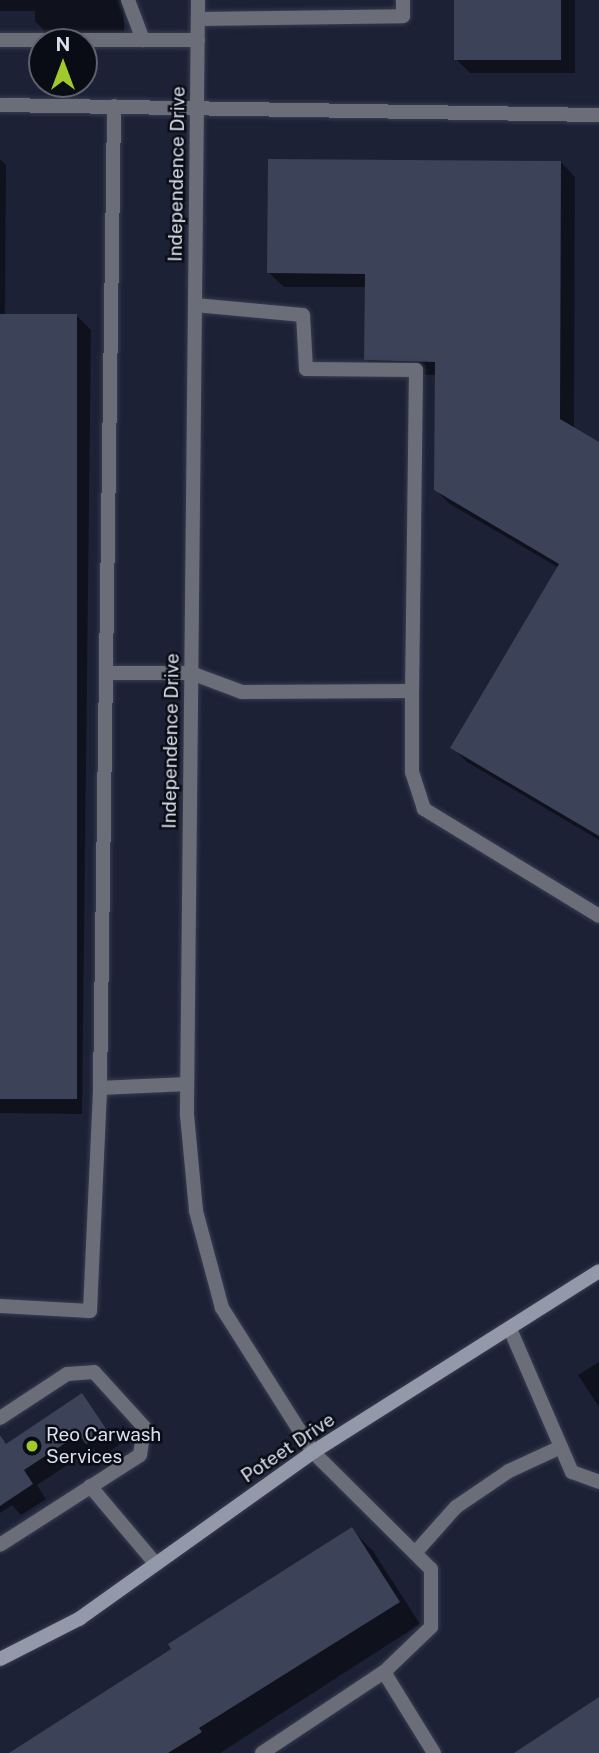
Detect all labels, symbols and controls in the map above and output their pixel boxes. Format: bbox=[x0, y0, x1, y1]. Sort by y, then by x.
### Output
north arrow bbox=[28, 28, 98, 98]
text: N bbox=[56, 33, 70, 55]
street label: Independence Drive bbox=[164, 86, 190, 262]
street label: Independence Drive bbox=[158, 653, 184, 829]
street label: Poteet Drive bbox=[237, 1408, 339, 1488]
place label: Reo Carwash Services bbox=[46, 1424, 161, 1468]
marker: Reo Carwash Services bbox=[24, 1438, 40, 1454]

